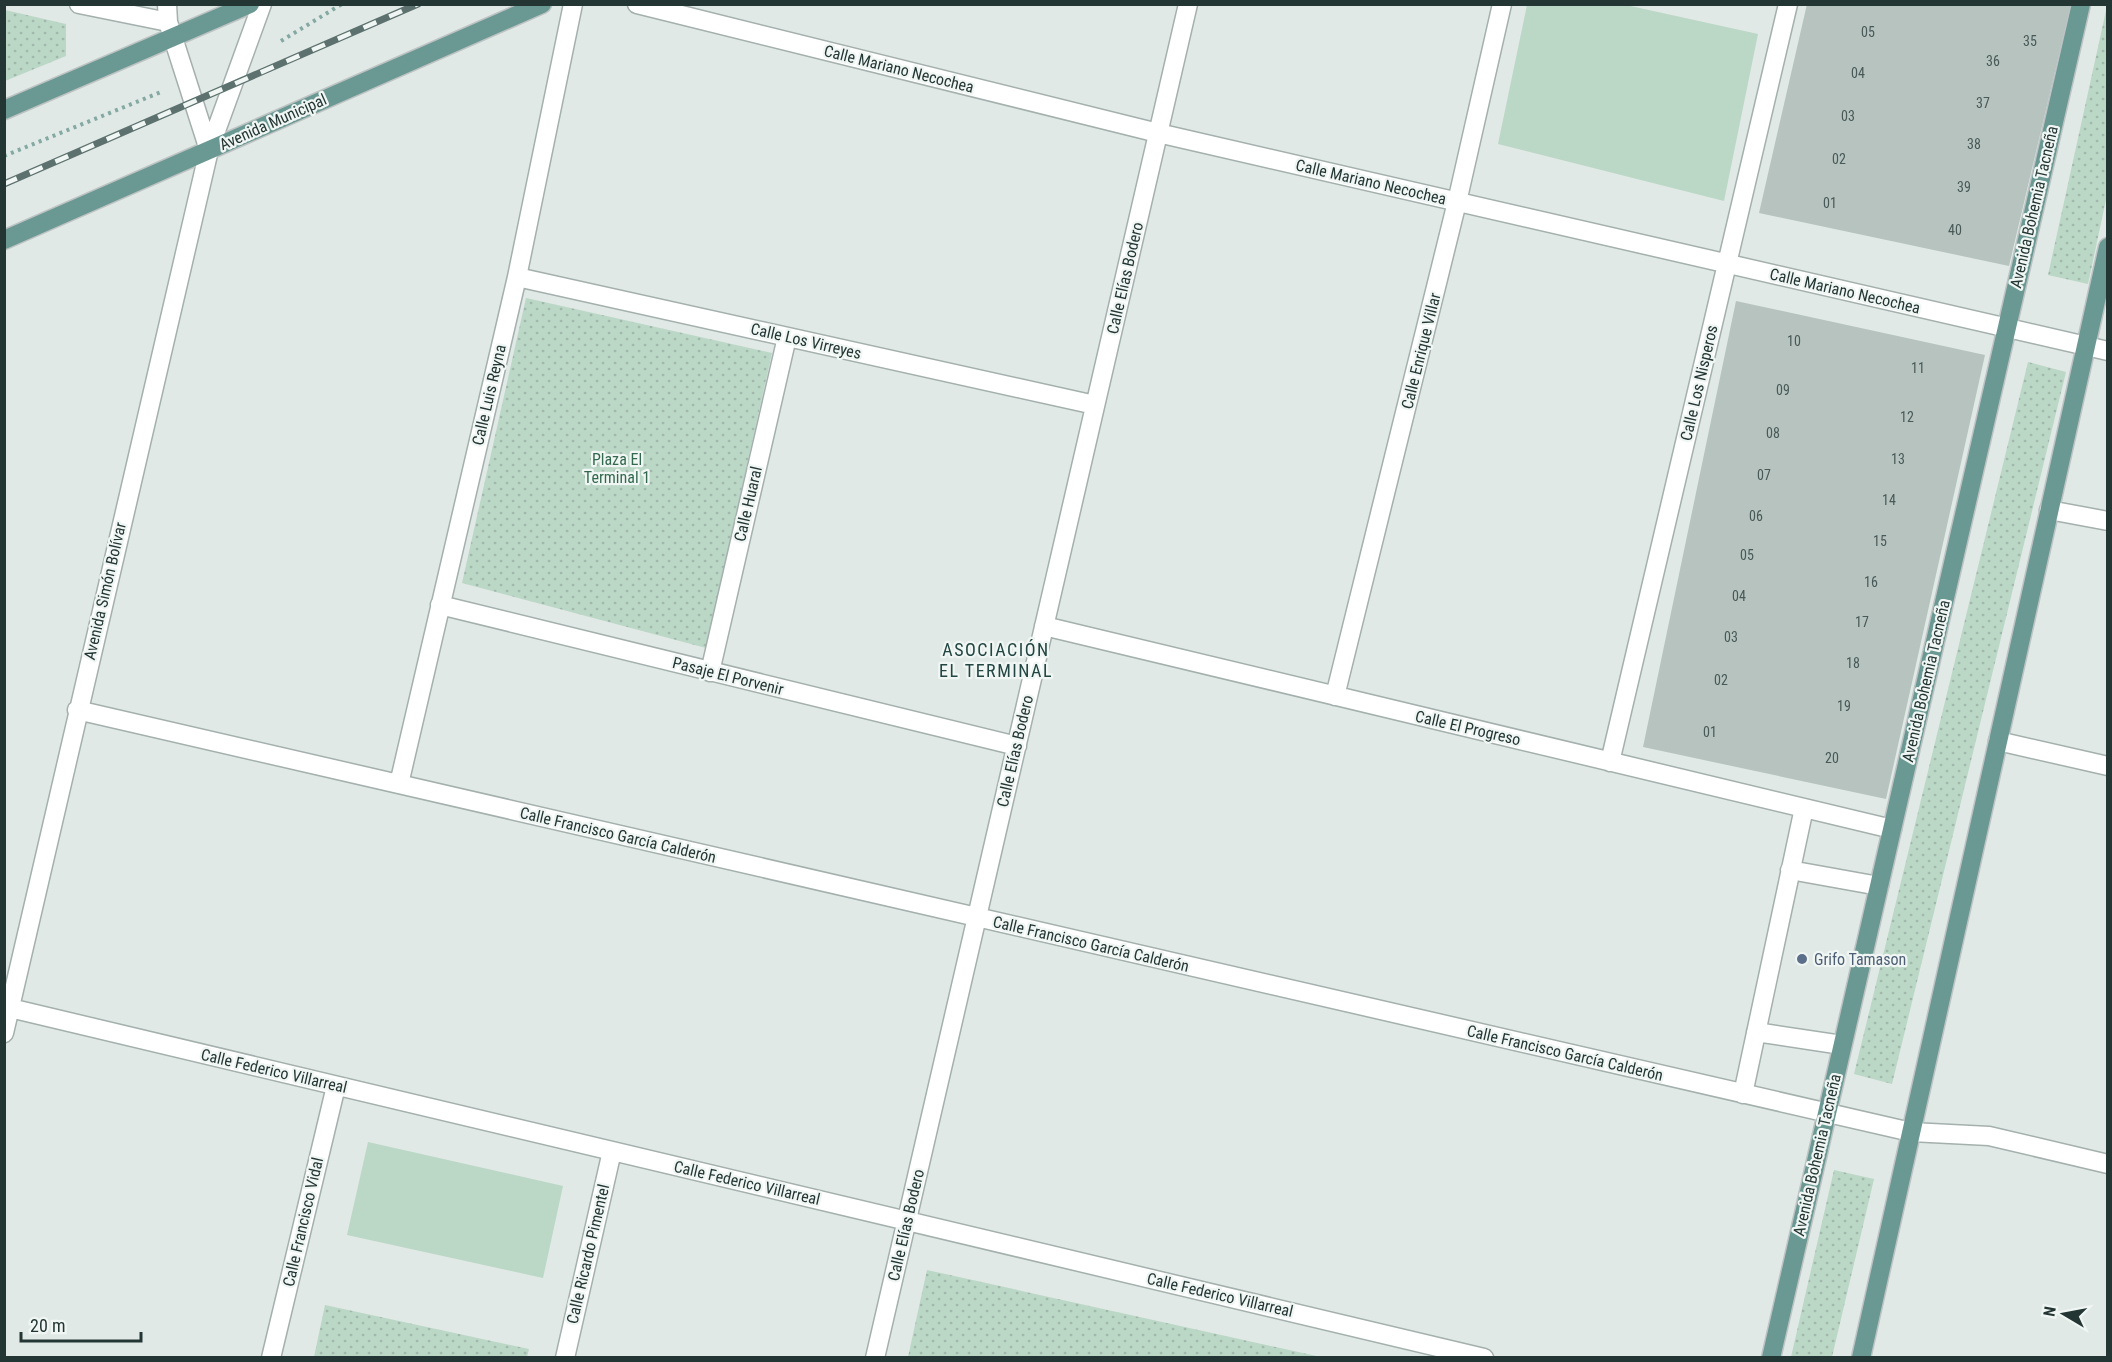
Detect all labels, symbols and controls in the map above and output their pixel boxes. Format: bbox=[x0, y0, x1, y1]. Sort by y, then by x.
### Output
house number: 05 bbox=[1861, 24, 1875, 40]
house number: 35 bbox=[2023, 33, 2037, 49]
street label: Calle Mariano Necochea bbox=[822, 41, 976, 97]
house number: 36 bbox=[1986, 53, 2000, 69]
house number: 04 bbox=[1851, 65, 1865, 81]
street label: Avenida Municipal bbox=[216, 90, 330, 154]
house number: 37 bbox=[1976, 95, 1990, 111]
house number: 03 bbox=[1841, 108, 1855, 124]
street label: Avenida Bohemia Tacneña bbox=[2006, 124, 2062, 290]
house number: 38 bbox=[1967, 136, 1981, 152]
house number: 02 bbox=[1832, 151, 1846, 167]
street label: Calle Mariano Necochea bbox=[1294, 155, 1448, 209]
house number: 39 bbox=[1957, 179, 1971, 195]
house number: 01 bbox=[1823, 195, 1837, 211]
street label: Calle Elías Bodero bbox=[1103, 220, 1147, 336]
house number: 40 bbox=[1948, 222, 1962, 238]
street label: Calle Mariano Necochea bbox=[1768, 264, 1922, 318]
street label: Calle Enrique Villar bbox=[1397, 291, 1445, 411]
street label: Calle Los Virreyes bbox=[749, 319, 863, 363]
street label: Calle Los Nisperos bbox=[1676, 323, 1722, 443]
house number: 10 bbox=[1787, 333, 1801, 349]
street label: Calle Luis Reyna bbox=[468, 343, 510, 447]
house number: 11 bbox=[1911, 360, 1925, 376]
house number: 09 bbox=[1776, 382, 1790, 398]
house number: 12 bbox=[1900, 409, 1914, 425]
house number: 08 bbox=[1766, 425, 1780, 441]
park label: Plaza El Terminal 1 bbox=[584, 450, 650, 487]
house number: 13 bbox=[1891, 451, 1905, 467]
street label: Calle Huaral bbox=[730, 465, 766, 543]
house number: 07 bbox=[1757, 467, 1771, 483]
house number: 14 bbox=[1882, 492, 1896, 508]
house number: 06 bbox=[1749, 508, 1763, 524]
street label: Avenida Simón Bolívar bbox=[80, 520, 130, 662]
house number: 15 bbox=[1873, 533, 1887, 549]
house number: 05 bbox=[1740, 547, 1754, 563]
house number: 16 bbox=[1864, 574, 1878, 590]
house number: 04 bbox=[1732, 588, 1746, 604]
street label: Avenida Bohemia Tacneña bbox=[1898, 598, 1954, 764]
house number: 17 bbox=[1855, 614, 1869, 630]
house number: 03 bbox=[1724, 629, 1738, 645]
district label: ASOCIACIÓN EL TERMINAL bbox=[939, 639, 1053, 681]
street label: Pasaje El Porvenir bbox=[670, 653, 786, 699]
house number: 18 bbox=[1846, 655, 1860, 671]
house number: 02 bbox=[1714, 672, 1728, 688]
street label: Calle Elías Bodero bbox=[993, 693, 1037, 809]
house number: 19 bbox=[1837, 698, 1851, 714]
street label: Calle El Progreso bbox=[1413, 707, 1523, 749]
house number: 01 bbox=[1703, 724, 1717, 740]
house number: 20 bbox=[1825, 750, 1839, 766]
street label: Calle Francisco García Calderón bbox=[518, 803, 718, 867]
street label: Calle Francisco García Calderón bbox=[991, 912, 1191, 976]
place label: Grifo Tamason bbox=[1814, 950, 1906, 969]
marker: Grifo Tamason bbox=[1795, 952, 1809, 966]
street label: Calle Francisco García Calderón bbox=[1465, 1021, 1665, 1085]
street label: Calle Federico Villarreal bbox=[199, 1045, 349, 1097]
street label: Avenida Bohemia Tacneña bbox=[1789, 1072, 1845, 1238]
street label: Calle Francisco Vidal bbox=[279, 1156, 327, 1288]
street label: Calle Federico Villarreal bbox=[672, 1157, 822, 1209]
street label: Calle Elías Bodero bbox=[884, 1167, 928, 1283]
street label: Calle Ricardo Pimentel bbox=[563, 1182, 613, 1326]
street label: Calle Federico Villarreal bbox=[1145, 1269, 1295, 1321]
north arrow bbox=[2034, 1284, 2094, 1344]
scale bar bbox=[21, 1305, 141, 1343]
text: N bbox=[2040, 1305, 2060, 1318]
text: 20 m bbox=[30, 1315, 65, 1336]

